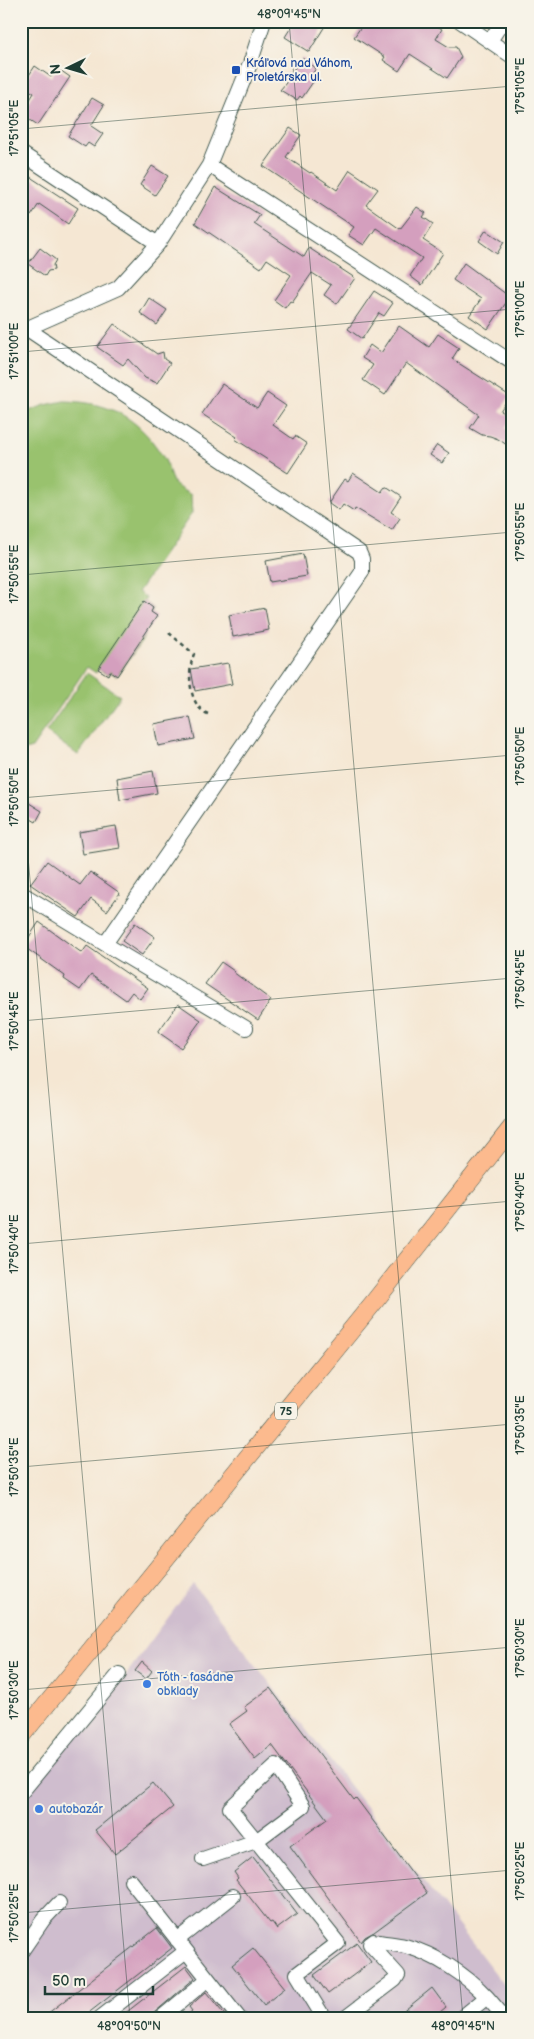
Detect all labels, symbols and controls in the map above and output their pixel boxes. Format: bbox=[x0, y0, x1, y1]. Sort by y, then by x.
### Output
text: 48°09'45"N bbox=[257, 7, 321, 22]
north arrow bbox=[42, 42, 92, 92]
place label: Kráľová nad Váhom, Proletárska ul. bbox=[246, 56, 353, 85]
text: 17°51'05"E bbox=[513, 58, 528, 114]
text: N bbox=[47, 63, 64, 75]
marker: Kráľová nad Váhom, Proletárska ul. bbox=[230, 64, 242, 76]
text: 17°51'05"E bbox=[7, 100, 22, 156]
text: 17°51'00"E bbox=[513, 281, 528, 337]
text: 17°51'00"E bbox=[7, 323, 22, 379]
text: 17°50'55"E bbox=[513, 502, 528, 561]
text: 17°50'55"E bbox=[7, 544, 22, 603]
text: 17°50'50"E bbox=[513, 726, 528, 786]
text: 17°50'50"E bbox=[7, 767, 22, 827]
text: 17°50'45"E bbox=[513, 949, 528, 1009]
text: 17°50'45"E bbox=[7, 991, 22, 1051]
text: 17°50'40"E bbox=[513, 1172, 528, 1232]
text: 17°50'40"E bbox=[7, 1214, 22, 1274]
text: 17°50'35"E bbox=[513, 1395, 528, 1455]
road number: 75 bbox=[275, 1402, 297, 1420]
text: 17°50'35"E bbox=[7, 1437, 22, 1497]
text: 17°50'30"E bbox=[513, 1618, 528, 1678]
text: 17°50'30"E bbox=[7, 1660, 22, 1720]
place label: Tóth - fasádne obklady bbox=[157, 1670, 233, 1699]
marker: Tóth - fasádne obklady bbox=[141, 1678, 153, 1690]
place label: autobazár bbox=[49, 1802, 104, 1817]
marker: autobazár bbox=[33, 1803, 45, 1815]
text: 17°50'25"E bbox=[513, 1841, 528, 1901]
text: 17°50'25"E bbox=[7, 1883, 22, 1943]
scale bar bbox=[45, 1964, 152, 1996]
text: 50 m bbox=[52, 1972, 86, 1991]
text: 48°09'50"N bbox=[97, 2019, 161, 2034]
text: 48°09'45"N bbox=[431, 2019, 495, 2034]

